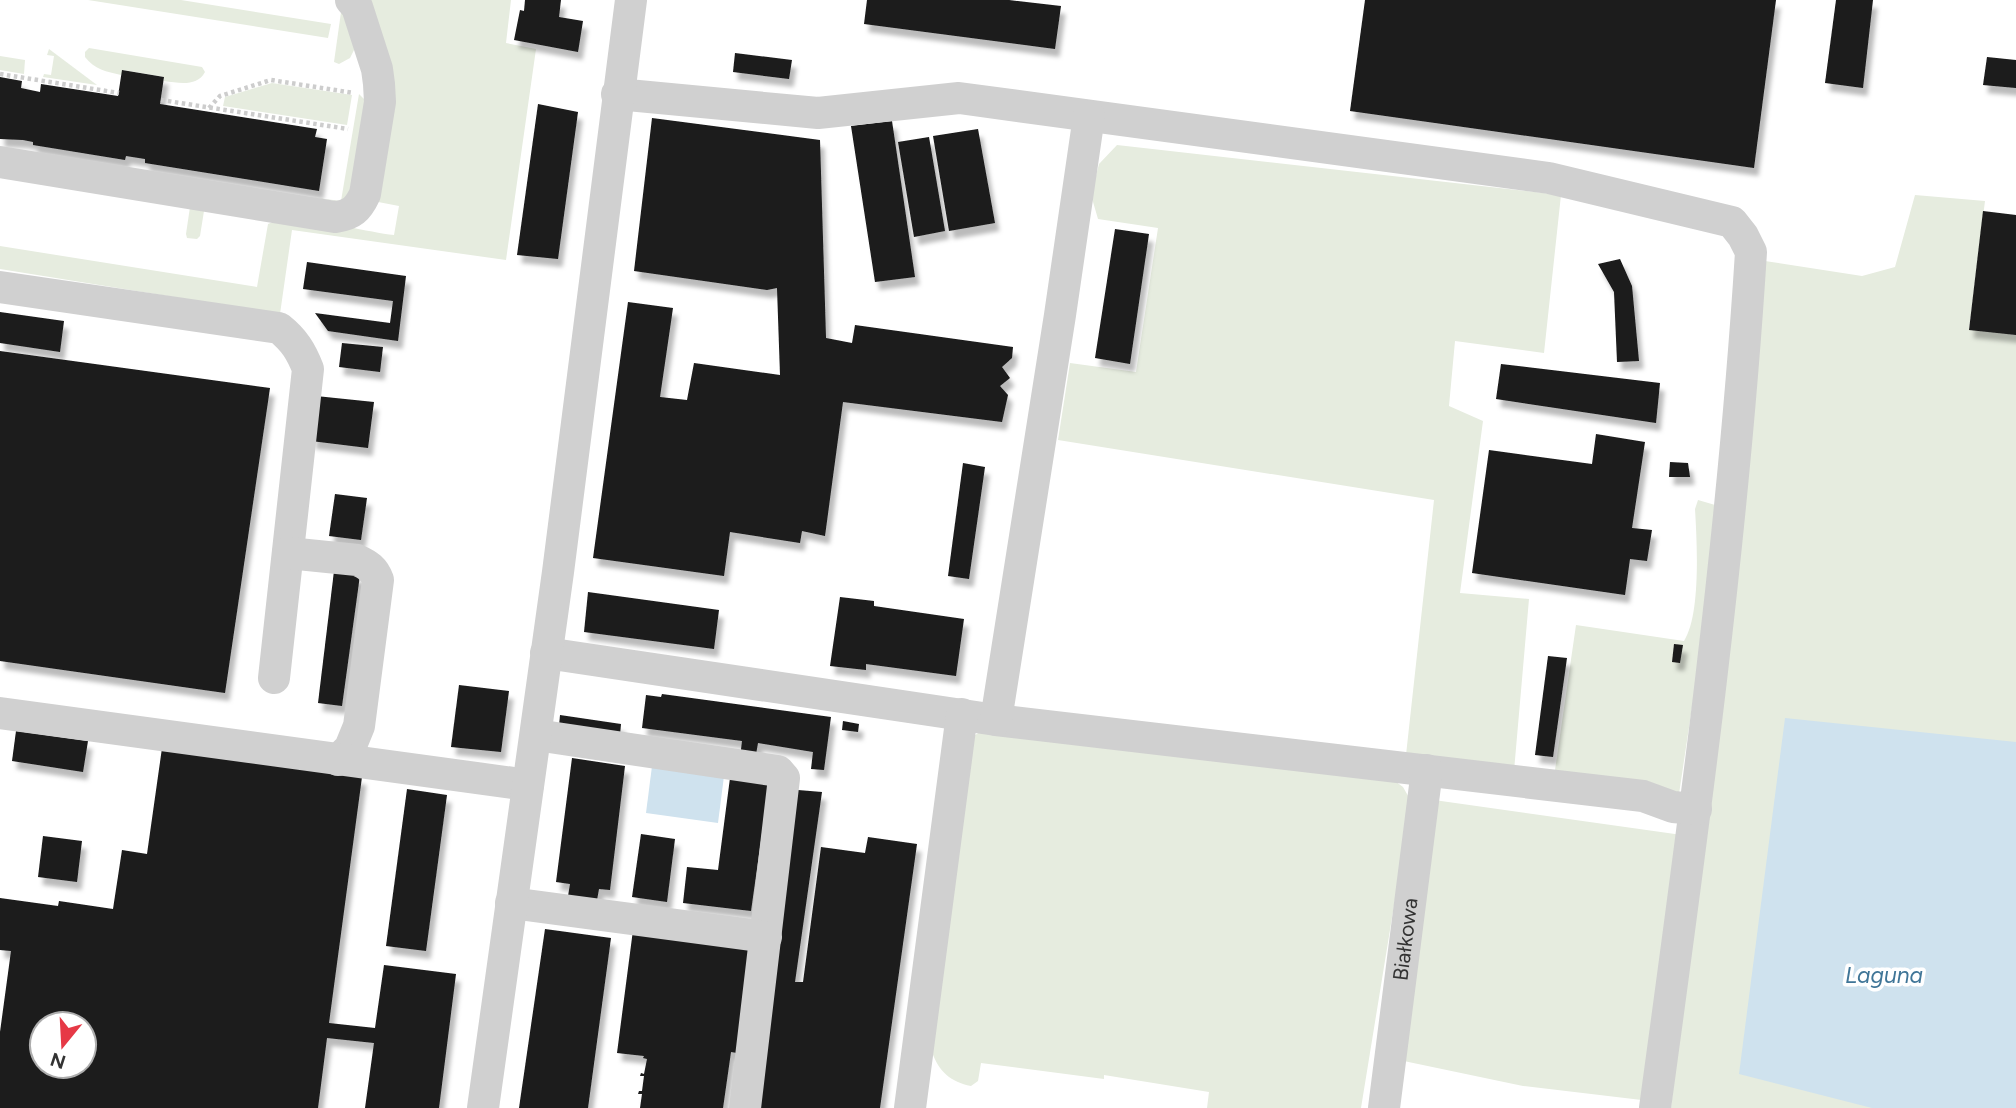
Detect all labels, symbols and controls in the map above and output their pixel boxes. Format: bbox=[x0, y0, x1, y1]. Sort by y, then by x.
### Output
street label: Białkowa bbox=[1387, 896, 1423, 982]
water label: Laguna bbox=[1845, 961, 1923, 989]
north arrow bbox=[28, 1010, 98, 1080]
text: N bbox=[47, 1047, 68, 1074]

